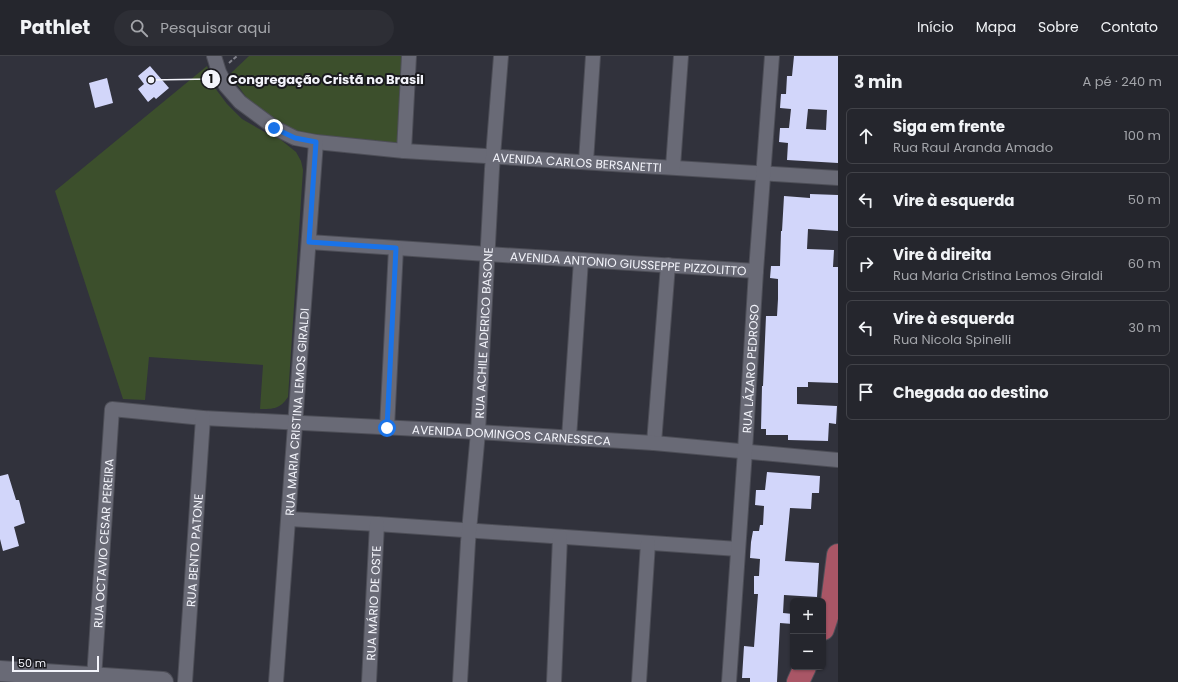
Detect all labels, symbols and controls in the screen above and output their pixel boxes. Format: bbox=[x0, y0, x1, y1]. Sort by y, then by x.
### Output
search box bbox=[114, 10, 394, 46]
text: Pathlet bbox=[20, 14, 90, 41]
icon: search bbox=[128, 17, 150, 39]
text: Pesquisar aqui bbox=[160, 17, 271, 38]
text: Início bbox=[917, 17, 954, 37]
text: Mapa bbox=[976, 17, 1016, 37]
text: Sobre bbox=[1038, 17, 1079, 37]
text: Contato bbox=[1101, 17, 1158, 37]
callout: Congregação Cristã no Brasil bbox=[201, 67, 432, 92]
text: 1 bbox=[209, 70, 213, 87]
text: Congregação Cristã no Brasil bbox=[228, 70, 424, 89]
text: 3 min bbox=[854, 70, 902, 94]
text: A pé · 240 m bbox=[1083, 72, 1162, 91]
text: Siga em frente bbox=[893, 116, 1005, 137]
route end bbox=[265, 119, 283, 137]
icon: ahead bbox=[855, 125, 877, 147]
text: 100 m bbox=[1124, 126, 1161, 145]
text: Rua Raul Aranda Amado bbox=[893, 138, 1053, 157]
street label: AVENIDA CARLOS BERSANETTI bbox=[492, 148, 662, 176]
icon: left bbox=[855, 189, 877, 211]
text: Vire à esquerda bbox=[893, 190, 1015, 211]
text: 50 m bbox=[1128, 190, 1161, 209]
text: Vire à direita bbox=[893, 244, 992, 265]
street label: RUA ACHILE ADERICO BASONE bbox=[470, 247, 496, 419]
street label: AVENIDA ANTONIO GIUSSEPPE PIZZOLITTO bbox=[510, 247, 747, 279]
icon: right bbox=[855, 253, 877, 275]
text: 60 m bbox=[1128, 254, 1161, 273]
text: Rua Maria Cristina Lemos Giraldi bbox=[893, 266, 1103, 285]
street label: RUA LÁZARO PEDROSO bbox=[738, 304, 762, 434]
street label: RUA MARIA CRISTINA LEMOS GIRALDI bbox=[280, 307, 312, 516]
text: Vire à esquerda bbox=[893, 308, 1015, 329]
icon: left bbox=[855, 317, 877, 339]
text: 30 m bbox=[1128, 318, 1161, 337]
text: Rua Nicola Spinelli bbox=[893, 330, 1011, 349]
icon: arrive bbox=[855, 381, 877, 403]
text: Chegada ao destino bbox=[893, 382, 1049, 403]
route start bbox=[378, 419, 396, 437]
street label: AVENIDA DOMINGOS CARNESSECA bbox=[412, 420, 611, 449]
street label: RUA OCTAVIO CESAR PEREIRA bbox=[89, 458, 117, 629]
street label: RUA BENTO PATONE bbox=[182, 493, 206, 607]
street label: RUA MÁRIO DE OSTE bbox=[362, 545, 384, 661]
map controls bbox=[790, 598, 826, 670]
button: + bbox=[790, 598, 826, 634]
button: − bbox=[790, 634, 826, 670]
scale bar bbox=[12, 654, 99, 673]
text: 50 m bbox=[18, 655, 46, 671]

